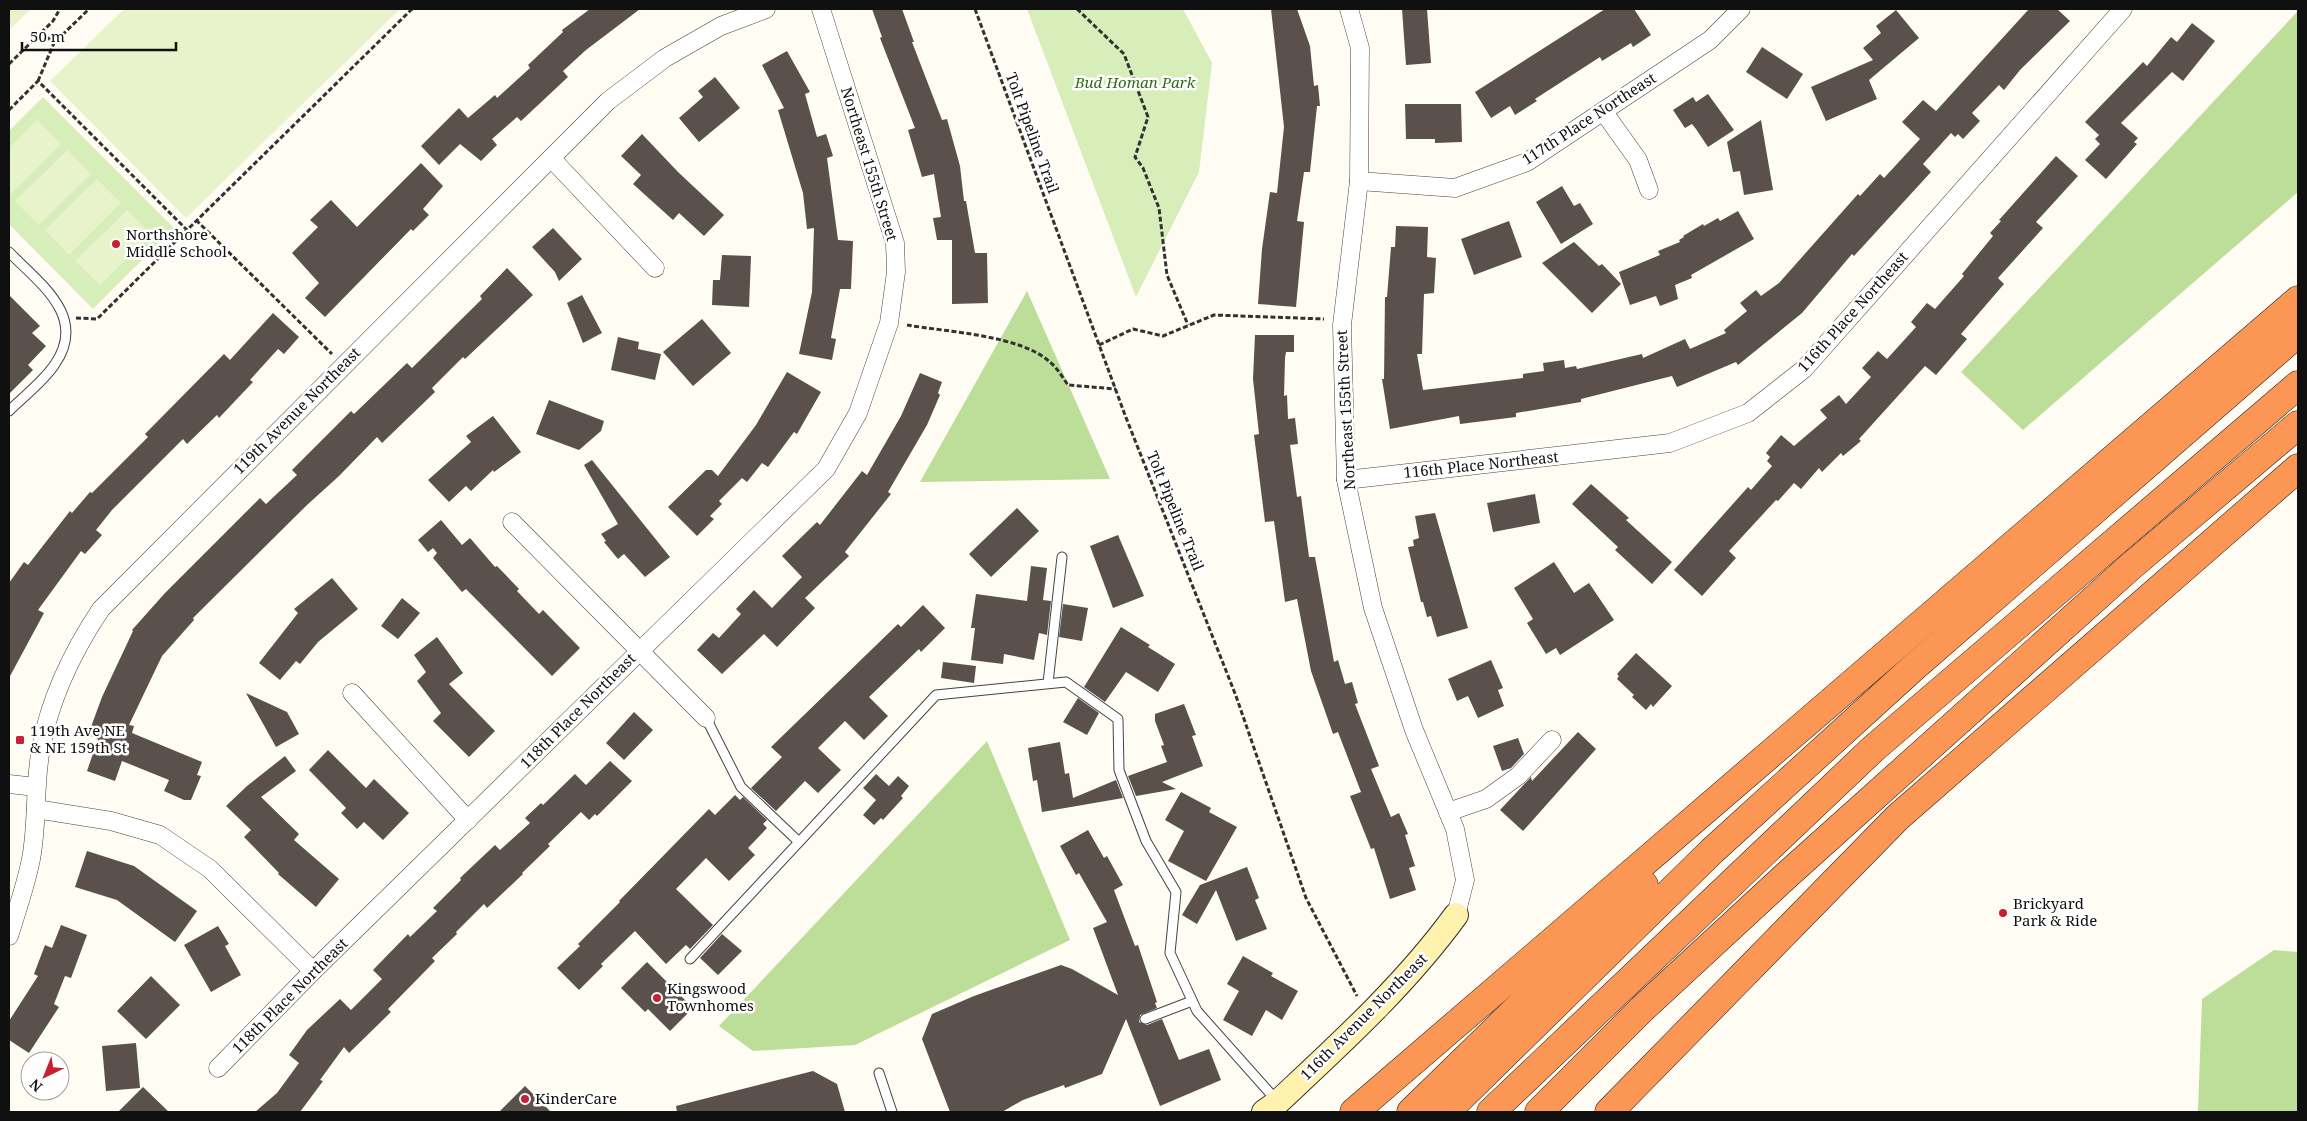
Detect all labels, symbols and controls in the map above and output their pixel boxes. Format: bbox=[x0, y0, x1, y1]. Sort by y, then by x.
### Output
scale bar bbox=[22, 20, 176, 52]
text: 50 m bbox=[30, 26, 65, 46]
street label: 117th Place Northeast bbox=[1518, 67, 1659, 169]
street label: Tolt Pipeline Trail bbox=[1002, 70, 1064, 196]
park label: Bud Homan Park bbox=[1074, 72, 1196, 92]
street label: Northeast 155th Street bbox=[837, 84, 903, 243]
place label: Northshore Middle School bbox=[126, 224, 227, 261]
marker: Northshore Middle School bbox=[110, 238, 122, 250]
street label: 116th Place Northeast bbox=[1793, 247, 1912, 376]
street label: Northeast 155th Street bbox=[1331, 330, 1359, 491]
street label: 119th Avenue Northeast bbox=[228, 342, 364, 478]
street label: 116th Place Northeast bbox=[1402, 446, 1559, 482]
street label: Tolt Pipeline Trail bbox=[1143, 448, 1209, 574]
street label: 118th Place Northeast bbox=[515, 648, 639, 772]
place label: 119th Ave NE & NE 159th St bbox=[30, 720, 127, 757]
marker: 119th Ave NE & NE 159th St bbox=[14, 734, 26, 746]
place label: Brickyard Park & Ride bbox=[2013, 893, 2097, 930]
marker: Brickyard Park & Ride bbox=[1997, 907, 2009, 919]
street label: 118th Place Northeast bbox=[227, 933, 351, 1057]
street label: 116th Avenue Northeast bbox=[1295, 948, 1431, 1084]
place label: Kingswood Townhomes bbox=[667, 978, 754, 1015]
marker: Kingswood Townhomes bbox=[651, 992, 663, 1004]
north arrow bbox=[20, 1051, 70, 1101]
text: N bbox=[25, 1075, 46, 1097]
place label: KinderCare bbox=[535, 1088, 617, 1108]
marker: KinderCare bbox=[519, 1093, 531, 1105]

